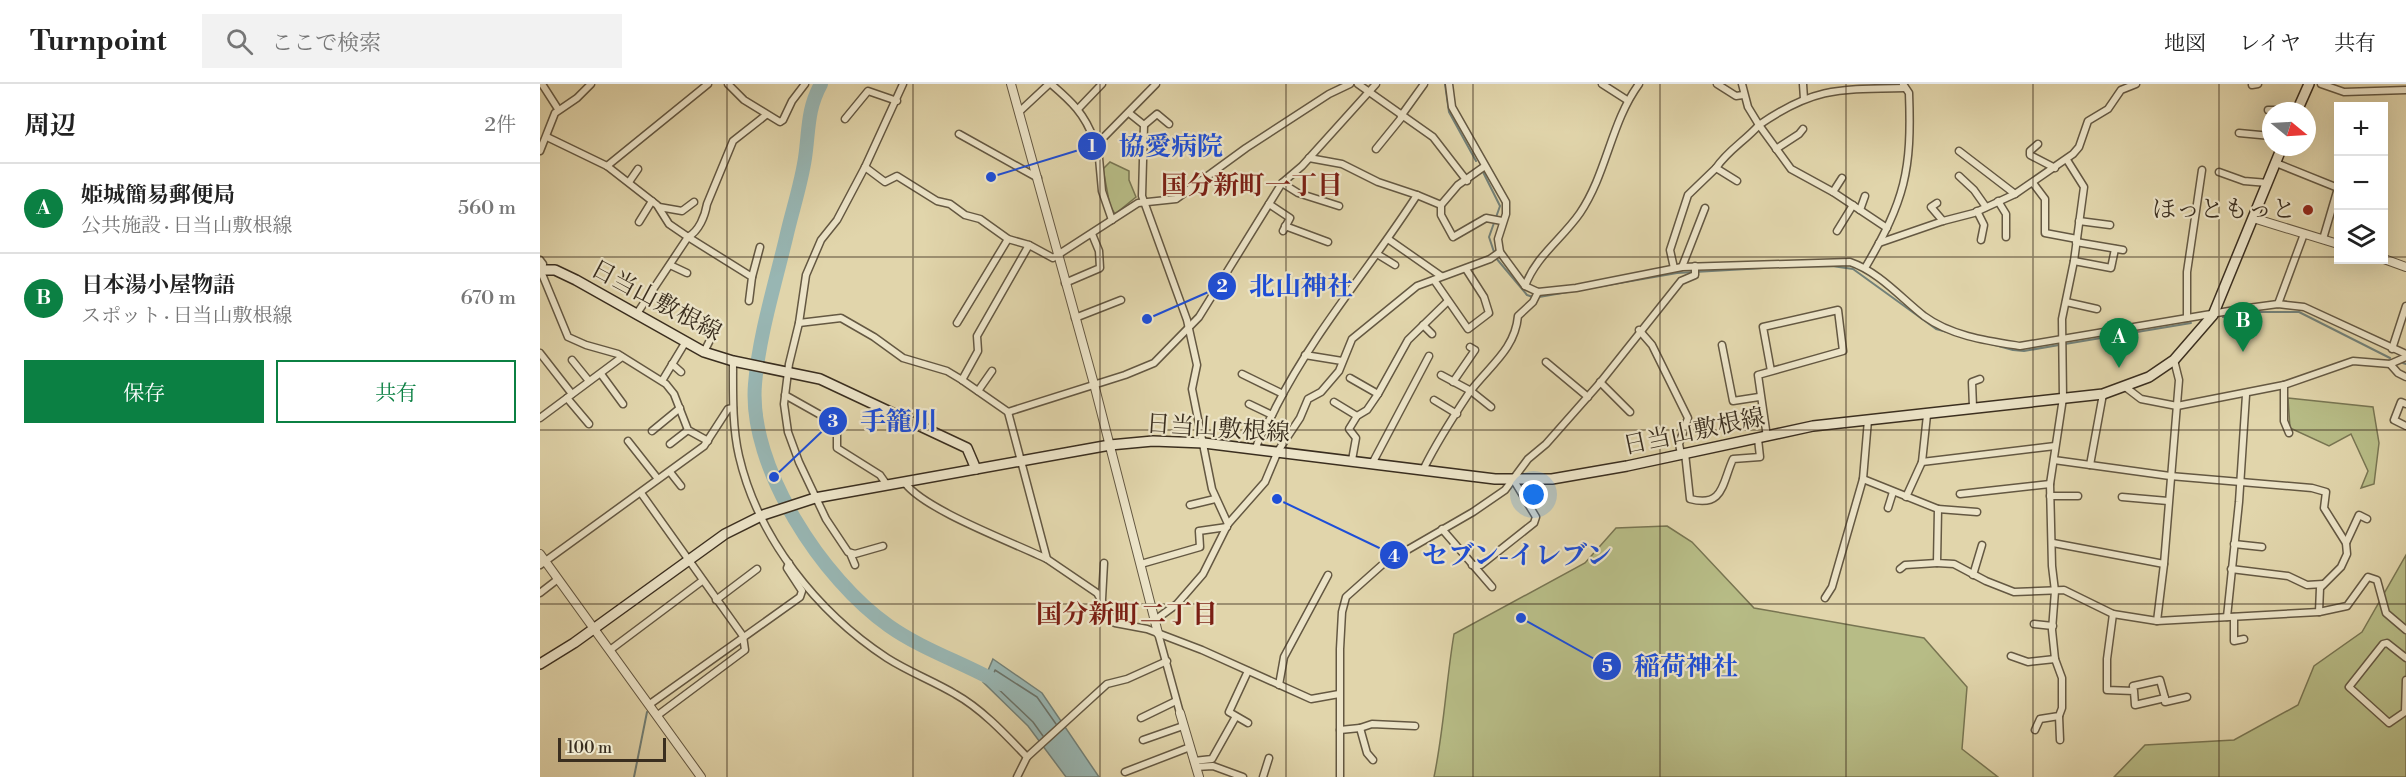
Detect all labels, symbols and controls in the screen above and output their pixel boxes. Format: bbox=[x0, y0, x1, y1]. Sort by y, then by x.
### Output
search box bbox=[202, 14, 622, 68]
text: Turnpoint bbox=[30, 24, 166, 59]
icon: search bbox=[223, 25, 256, 58]
text: ここで検索 bbox=[271, 30, 381, 57]
text: 地図 bbox=[2164, 31, 2206, 57]
text: レイヤ bbox=[2239, 31, 2301, 57]
text: 共有 bbox=[2334, 31, 2376, 57]
north arrow bbox=[2262, 102, 2316, 156]
map controls bbox=[2334, 102, 2388, 264]
button: + bbox=[2334, 102, 2388, 156]
text: 周辺 bbox=[24, 110, 76, 142]
text: 2件 bbox=[485, 113, 516, 138]
callout: 協愛病院 bbox=[1077, 124, 1235, 168]
text: 協愛病院 bbox=[1119, 131, 1223, 163]
text: 1 bbox=[1088, 135, 1097, 158]
button: − bbox=[2334, 156, 2388, 210]
district label: 国分新町一丁目 bbox=[1161, 170, 1343, 202]
text: 姫城簡易郵便局 bbox=[81, 182, 235, 209]
place label: ほっともっと bbox=[2152, 195, 2296, 225]
text: A bbox=[36, 196, 51, 221]
text: 560 m bbox=[458, 196, 516, 221]
marker: ほっともっと bbox=[2301, 203, 2315, 217]
button: layers bbox=[2334, 210, 2388, 264]
text: 公共施設 · 日当山敷根線 bbox=[81, 214, 293, 239]
street label: 日当山敷根線 bbox=[585, 254, 727, 348]
callout: 北山神社 bbox=[1207, 264, 1365, 308]
text: 北山神社 bbox=[1249, 271, 1353, 303]
text: 日本湯小屋物語 bbox=[81, 272, 235, 299]
text: 2 bbox=[1216, 275, 1228, 298]
text: B bbox=[36, 286, 51, 311]
text: 670 m bbox=[460, 286, 516, 311]
pin: B bbox=[2224, 302, 2262, 352]
text: スポット · 日当山敷根線 bbox=[81, 304, 293, 329]
pin: A bbox=[2100, 318, 2138, 368]
button: 保存 bbox=[24, 360, 264, 423]
button: 共有 bbox=[276, 360, 516, 423]
callout: 手籠川 bbox=[818, 399, 950, 443]
street label: 日当山敷根線 bbox=[1620, 402, 1768, 462]
text: 手籠川 bbox=[860, 406, 938, 438]
street label: 日当山敷根線 bbox=[1145, 409, 1291, 449]
text: 3 bbox=[828, 410, 839, 433]
your location bbox=[1519, 480, 1548, 509]
callout: セブン-イレブン bbox=[1379, 533, 1626, 577]
text: セブン-イレブン bbox=[1422, 540, 1612, 572]
text: 4 bbox=[1388, 545, 1400, 568]
district label: 国分新町二丁目 bbox=[1036, 599, 1218, 631]
callout: 稲荷神社 bbox=[1592, 644, 1750, 688]
text: 稲荷神社 bbox=[1634, 651, 1738, 683]
text: 5 bbox=[1601, 655, 1613, 678]
scale bar bbox=[558, 735, 666, 762]
text: 100 m bbox=[567, 738, 612, 758]

